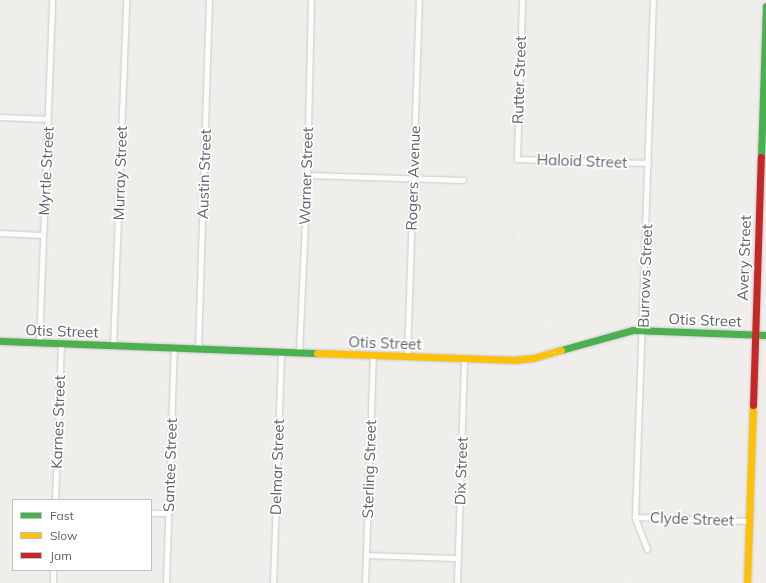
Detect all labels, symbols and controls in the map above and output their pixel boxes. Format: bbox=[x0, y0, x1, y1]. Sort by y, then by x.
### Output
street label: Rutter Street bbox=[508, 36, 530, 124]
street label: Murray Street bbox=[109, 125, 131, 221]
street label: Rogers Avenue bbox=[402, 125, 424, 231]
street label: Myrtle Street bbox=[35, 126, 57, 216]
street label: Warner Street bbox=[295, 127, 317, 225]
street label: Austin Street bbox=[193, 129, 215, 219]
street label: Haloid Street bbox=[536, 150, 628, 172]
street label: Avery Street bbox=[734, 215, 754, 301]
street label: Burrows Street bbox=[634, 224, 656, 328]
street label: Otis Street bbox=[668, 310, 742, 330]
street label: Otis Street bbox=[25, 321, 99, 341]
street label: Otis Street bbox=[348, 333, 422, 353]
street label: Karnes Street bbox=[47, 375, 69, 469]
street label: Santee Street bbox=[159, 418, 181, 512]
street label: Delmar Street bbox=[266, 419, 288, 515]
street label: Sterling Street bbox=[358, 419, 380, 519]
street label: Dix Street bbox=[451, 437, 471, 505]
legend bbox=[12, 499, 152, 571]
text: Fast bbox=[50, 508, 74, 523]
street label: Clyde Street bbox=[650, 509, 734, 529]
text: Slow bbox=[50, 528, 78, 543]
text: Jam bbox=[50, 548, 72, 563]

